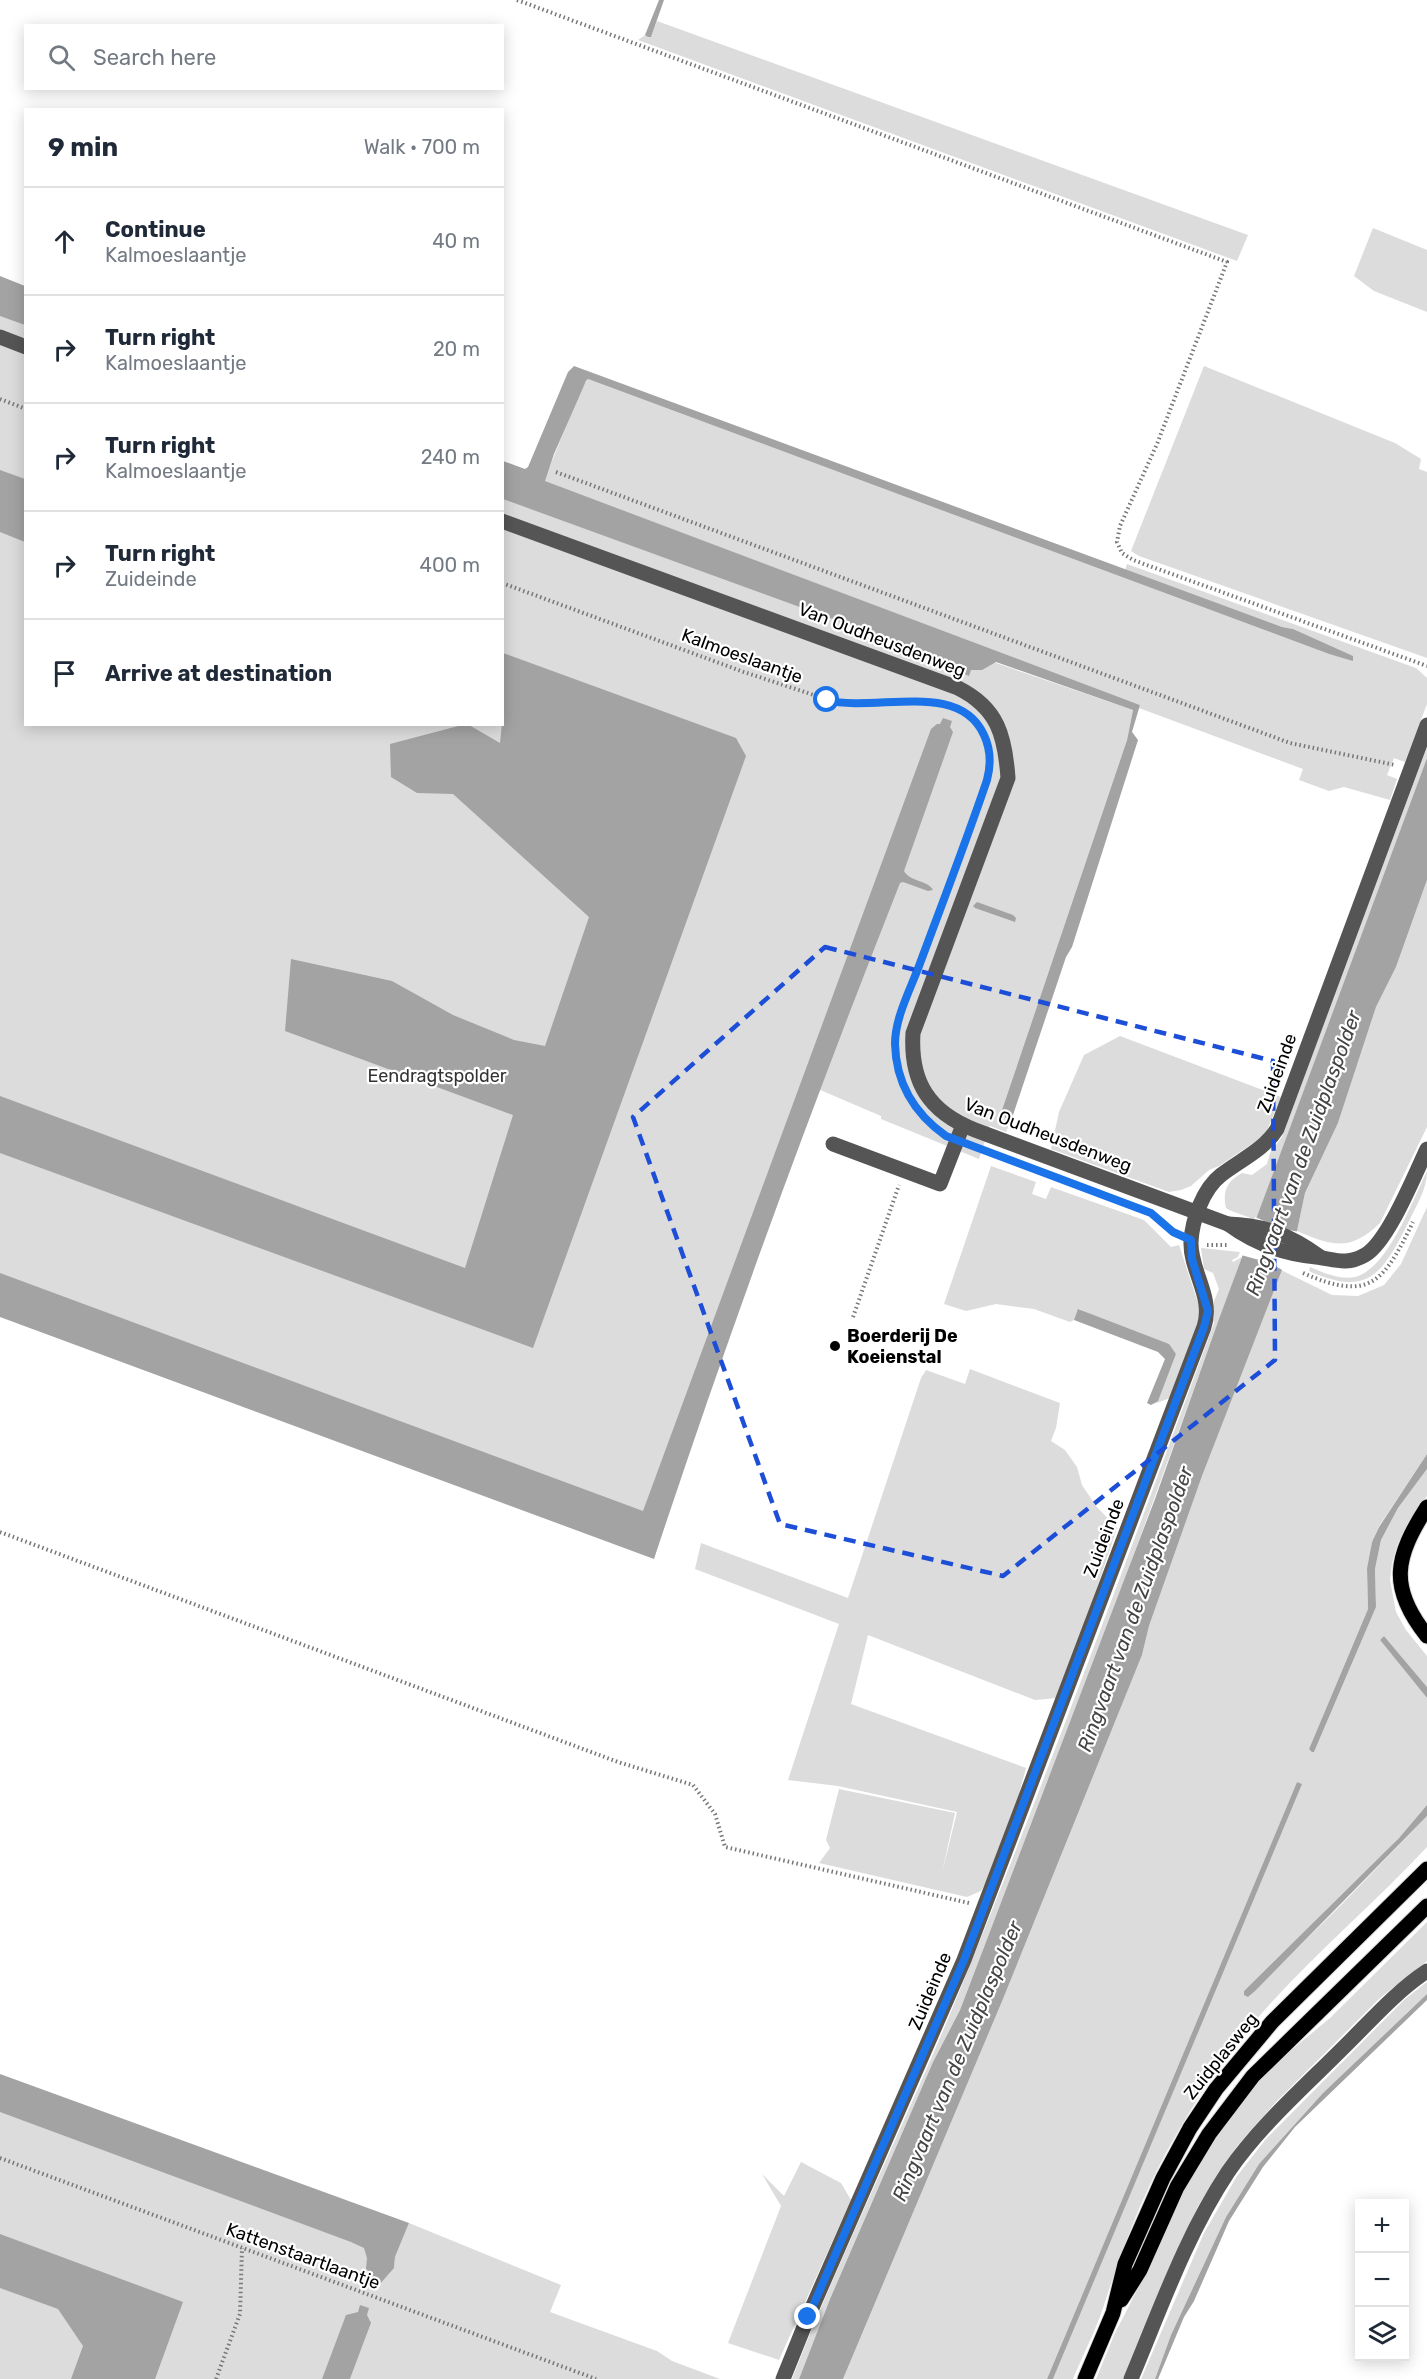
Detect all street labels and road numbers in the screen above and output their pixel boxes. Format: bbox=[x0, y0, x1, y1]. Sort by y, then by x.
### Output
street label: Van Oudheusdenweg bbox=[795, 598, 969, 682]
street label: Kalmoeslaantje bbox=[678, 624, 806, 688]
street label: Zuideinde bbox=[1253, 1030, 1301, 1116]
street label: Van Oudheusdenweg bbox=[961, 1093, 1135, 1177]
street label: Zuideinde bbox=[1079, 1496, 1129, 1580]
street label: Zuideinde bbox=[904, 1949, 956, 2033]
street label: Zuidplasweg bbox=[1179, 2008, 1263, 2104]
street label: Kattenstaartlaantje bbox=[223, 2218, 383, 2294]

